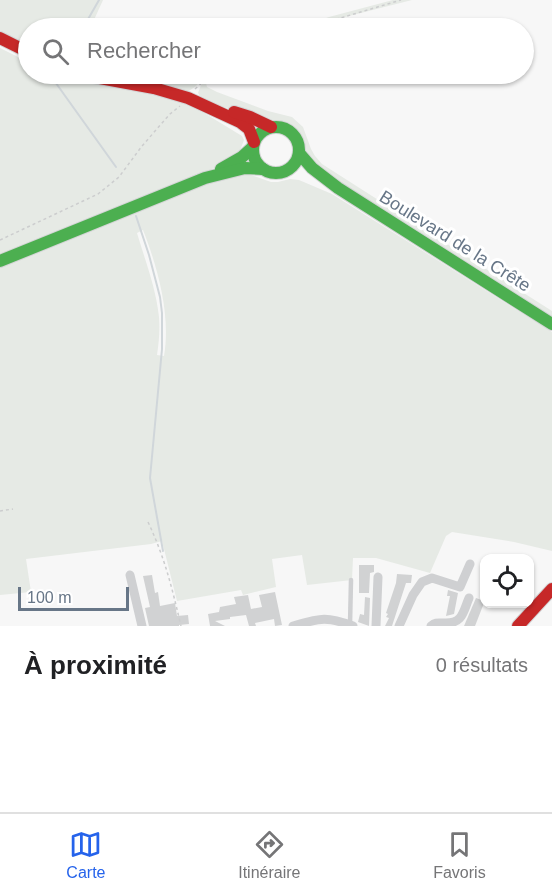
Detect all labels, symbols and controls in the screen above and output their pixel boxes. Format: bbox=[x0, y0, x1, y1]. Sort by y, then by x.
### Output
search box bbox=[18, 18, 534, 84]
icon: search bbox=[39, 35, 72, 68]
text: Rechercher bbox=[87, 38, 201, 63]
street label: Boulevard de la Crête bbox=[376, 186, 534, 296]
map controls bbox=[480, 554, 534, 608]
button: locate bbox=[480, 554, 534, 608]
scale bar bbox=[18, 584, 129, 612]
text: 100 m bbox=[27, 589, 71, 606]
text: À proximité bbox=[24, 650, 167, 680]
text: 0 résultats bbox=[436, 654, 528, 676]
tab: Carte bbox=[66, 828, 105, 882]
tab: Itinéraire bbox=[238, 828, 300, 882]
tab: Favoris bbox=[433, 828, 486, 882]

